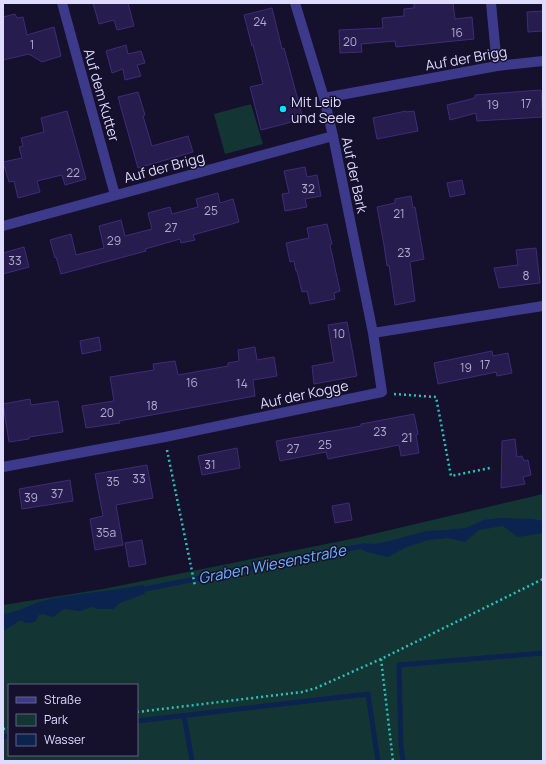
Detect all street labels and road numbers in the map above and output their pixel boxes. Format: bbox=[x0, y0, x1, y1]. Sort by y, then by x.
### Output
street label: Auf der Brigg bbox=[424, 41, 508, 75]
street label: Auf dem Kutter bbox=[80, 46, 124, 144]
street label: Auf der Bark bbox=[338, 135, 373, 216]
street label: Auf der Brigg bbox=[122, 147, 206, 187]
street label: Auf der Kogge bbox=[258, 375, 350, 413]

